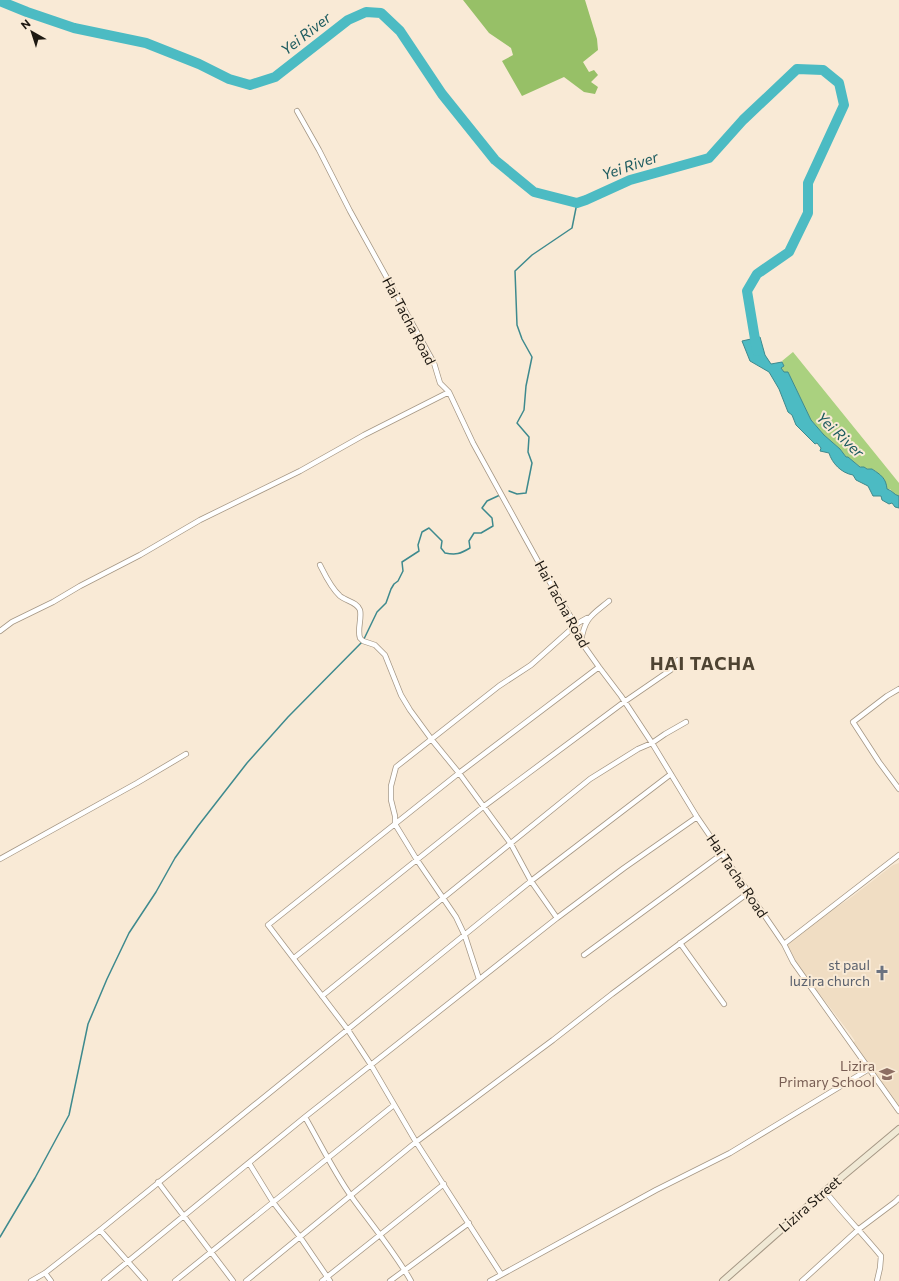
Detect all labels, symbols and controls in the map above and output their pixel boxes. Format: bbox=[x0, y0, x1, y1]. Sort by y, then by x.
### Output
water label: Yei River bbox=[277, 7, 335, 58]
north arrow bbox=[12, 12, 52, 52]
text: N bbox=[18, 16, 33, 31]
water label: Yei River bbox=[599, 147, 661, 183]
street label: Hai Tacha Road bbox=[379, 274, 440, 368]
water label: Yei River bbox=[813, 408, 869, 461]
street label: Hai Tacha Road bbox=[532, 557, 593, 650]
district label: HAI TACHA bbox=[650, 652, 756, 674]
street label: Hai Tacha Road bbox=[703, 831, 772, 921]
place label: st paul luzira church bbox=[790, 956, 870, 989]
church icon: st paul luzira church bbox=[873, 964, 891, 982]
place label: Lizira Primary School bbox=[779, 1057, 875, 1090]
school or university icon: Lizira Primary School bbox=[878, 1065, 896, 1083]
street label: Lizira Street bbox=[775, 1172, 845, 1235]

